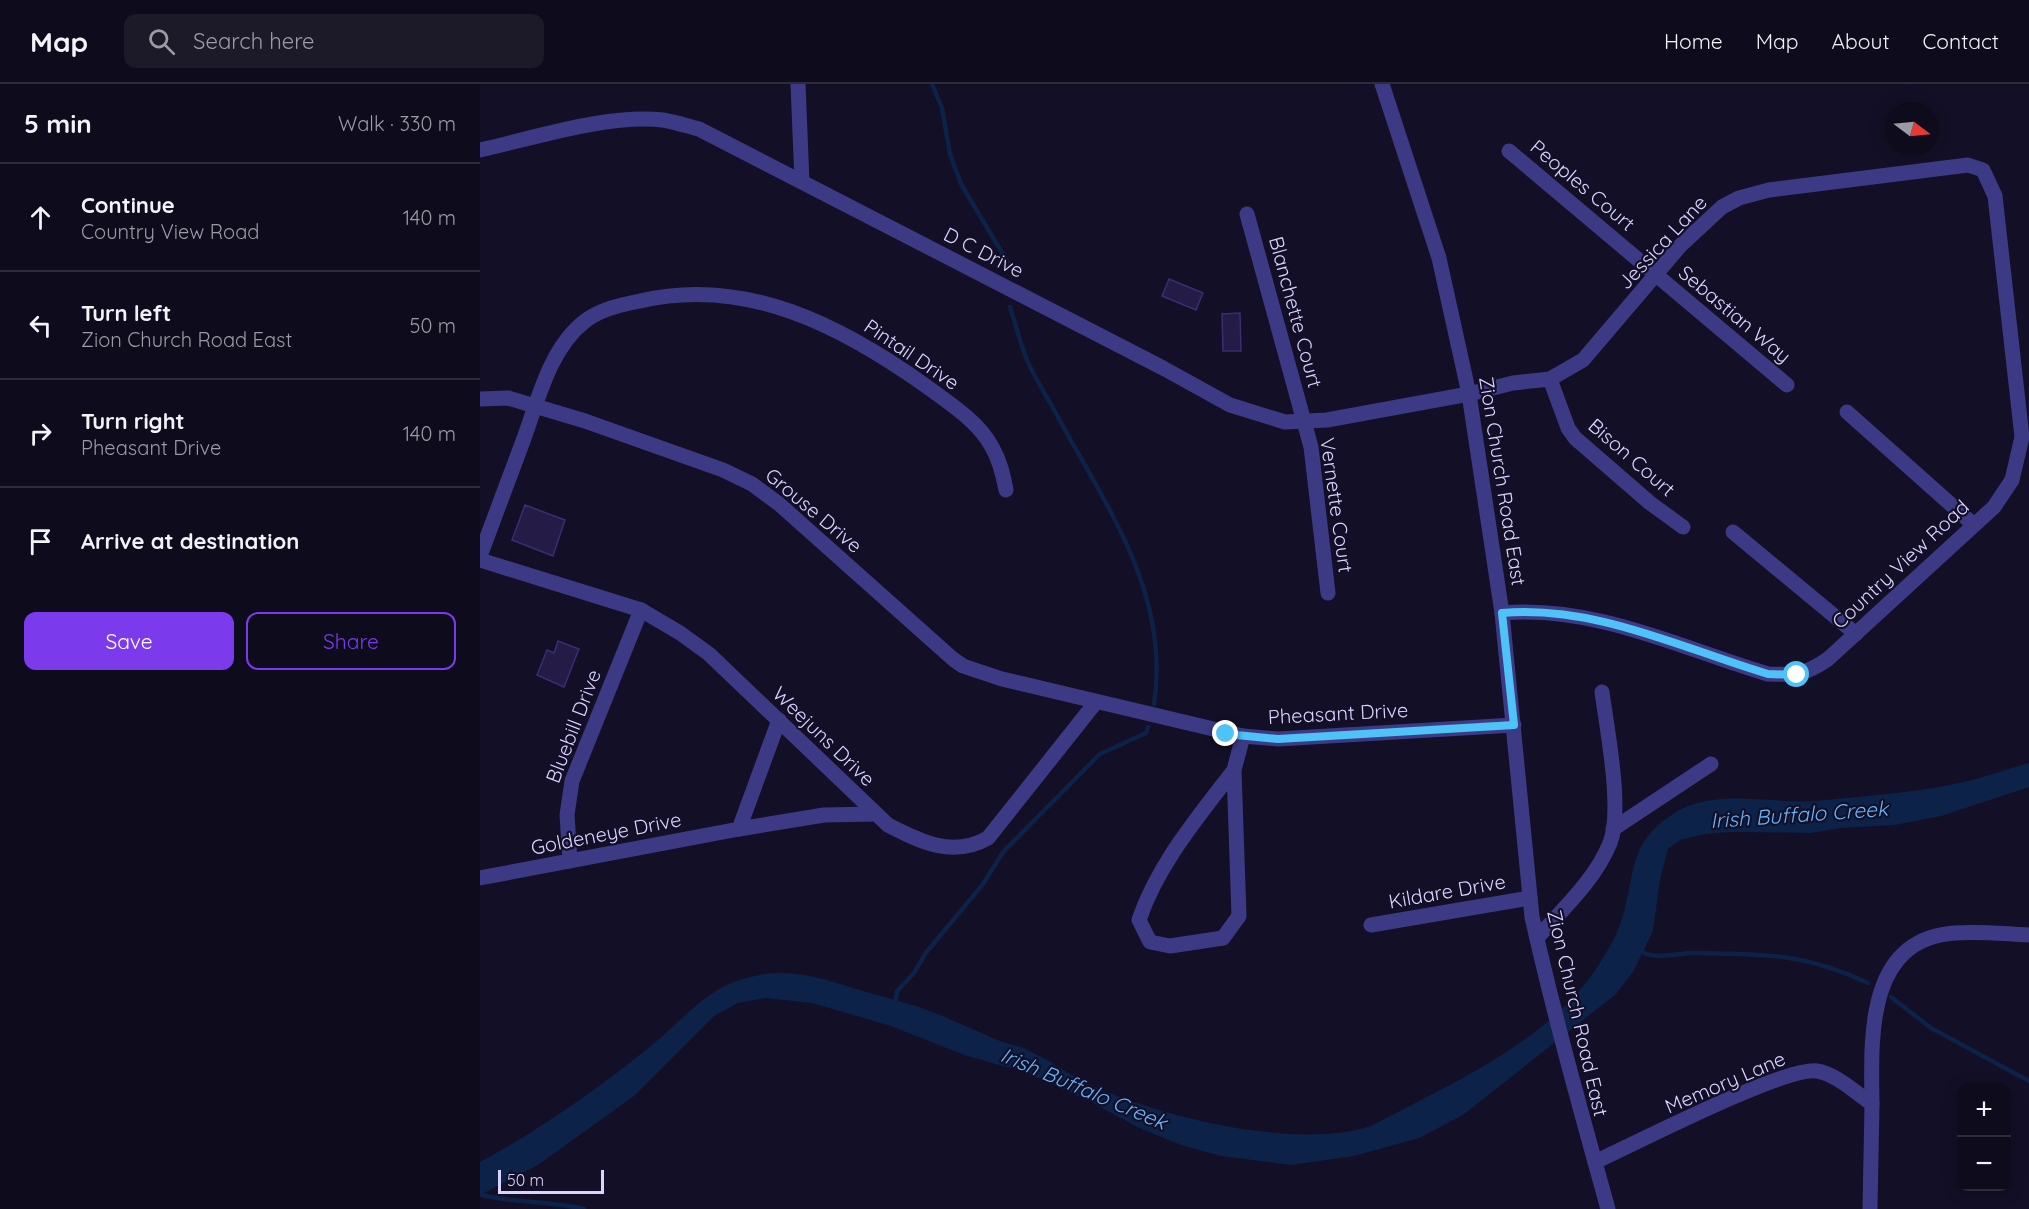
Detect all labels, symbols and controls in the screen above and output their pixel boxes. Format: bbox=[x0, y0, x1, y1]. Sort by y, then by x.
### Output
search box bbox=[124, 14, 544, 68]
text: Map bbox=[30, 24, 88, 59]
icon: search bbox=[145, 25, 178, 58]
text: Search here bbox=[193, 27, 315, 55]
text: Home bbox=[1664, 28, 1723, 54]
text: Map bbox=[1756, 28, 1799, 54]
text: About bbox=[1832, 28, 1890, 54]
text: Contact bbox=[1923, 28, 1999, 54]
north arrow bbox=[1885, 102, 1939, 156]
text: 5 min bbox=[24, 107, 92, 140]
text: Walk · 330 m bbox=[338, 111, 456, 136]
street label: Peoples Court bbox=[1526, 134, 1641, 236]
street label: Jessica Lane bbox=[1612, 190, 1712, 294]
text: Continue bbox=[81, 191, 175, 219]
icon: ahead bbox=[24, 201, 57, 234]
text: 140 m bbox=[403, 205, 456, 230]
text: Country View Road bbox=[81, 219, 259, 244]
street label: D C Drive bbox=[940, 221, 1028, 283]
street label: Blanchette Court bbox=[1264, 234, 1328, 391]
street label: Sebastian Way bbox=[1674, 260, 1796, 368]
text: Turn left bbox=[81, 299, 171, 327]
icon: left bbox=[24, 309, 57, 342]
text: 50 m bbox=[410, 313, 456, 338]
street label: Pintail Drive bbox=[860, 313, 964, 395]
text: Zion Church Road East bbox=[81, 327, 292, 352]
street label: Zion Church Road East bbox=[1474, 375, 1532, 587]
text: Turn right bbox=[81, 407, 185, 435]
street label: Bison Court bbox=[1584, 413, 1681, 502]
icon: right bbox=[24, 417, 57, 450]
text: 140 m bbox=[403, 421, 456, 446]
text: Pheasant Drive bbox=[81, 435, 221, 460]
street label: Vernette Court bbox=[1315, 436, 1359, 574]
street label: Grouse Drive bbox=[760, 462, 868, 558]
street label: Country View Road bbox=[1826, 494, 1974, 634]
icon: arrive bbox=[24, 525, 57, 558]
text: Arrive at destination bbox=[81, 527, 299, 555]
button: Save bbox=[24, 612, 234, 670]
button: Share bbox=[246, 612, 456, 670]
route start bbox=[1783, 661, 1809, 687]
street label: Bluebill Drive bbox=[540, 666, 606, 786]
street label: Weejuns Drive bbox=[767, 681, 881, 791]
street label: Pheasant Drive bbox=[1267, 697, 1409, 729]
route end bbox=[1212, 720, 1238, 746]
water label: Irish Buffalo Creek bbox=[1709, 795, 1891, 833]
street label: Goldeneye Drive bbox=[529, 806, 683, 860]
street label: Kildare Drive bbox=[1386, 868, 1508, 914]
street label: Zion Church Road East bbox=[1542, 907, 1614, 1119]
water label: Irish Buffalo Creek bbox=[997, 1041, 1173, 1135]
street label: Memory Lane bbox=[1661, 1045, 1789, 1119]
map controls bbox=[1957, 1083, 2011, 1191]
button: + bbox=[1957, 1083, 2011, 1137]
button: − bbox=[1957, 1137, 2011, 1191]
scale bar bbox=[498, 1167, 604, 1194]
text: 50 m bbox=[507, 1170, 544, 1190]

